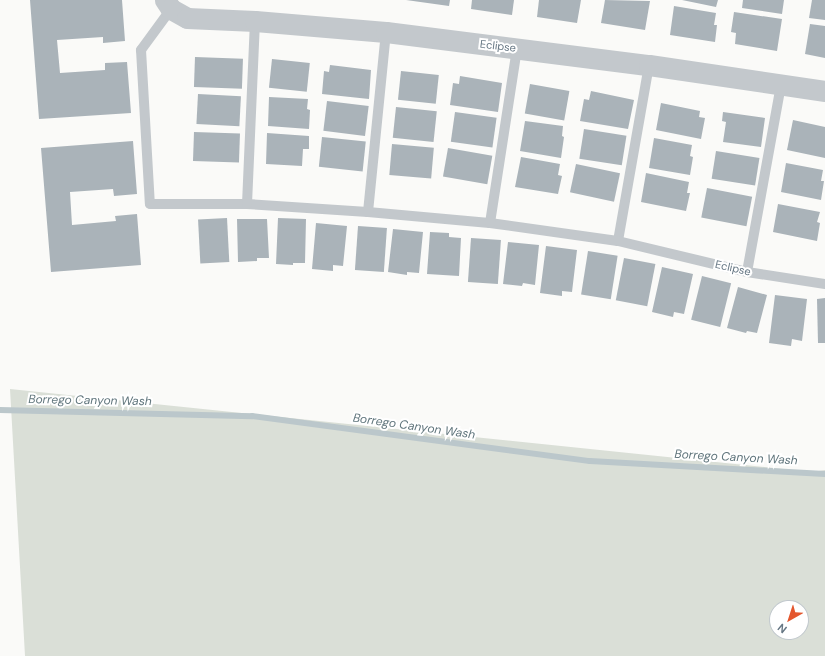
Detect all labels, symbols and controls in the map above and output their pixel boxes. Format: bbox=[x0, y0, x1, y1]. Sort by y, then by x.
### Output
street label: Eclipse bbox=[479, 37, 517, 55]
street label: Eclipse bbox=[714, 257, 752, 279]
water label: Borrego Canyon Wash bbox=[28, 393, 152, 409]
water label: Borrego Canyon Wash bbox=[352, 411, 476, 443]
water label: Borrego Canyon Wash bbox=[674, 448, 798, 468]
north arrow bbox=[769, 600, 809, 640]
text: N bbox=[775, 621, 790, 637]

